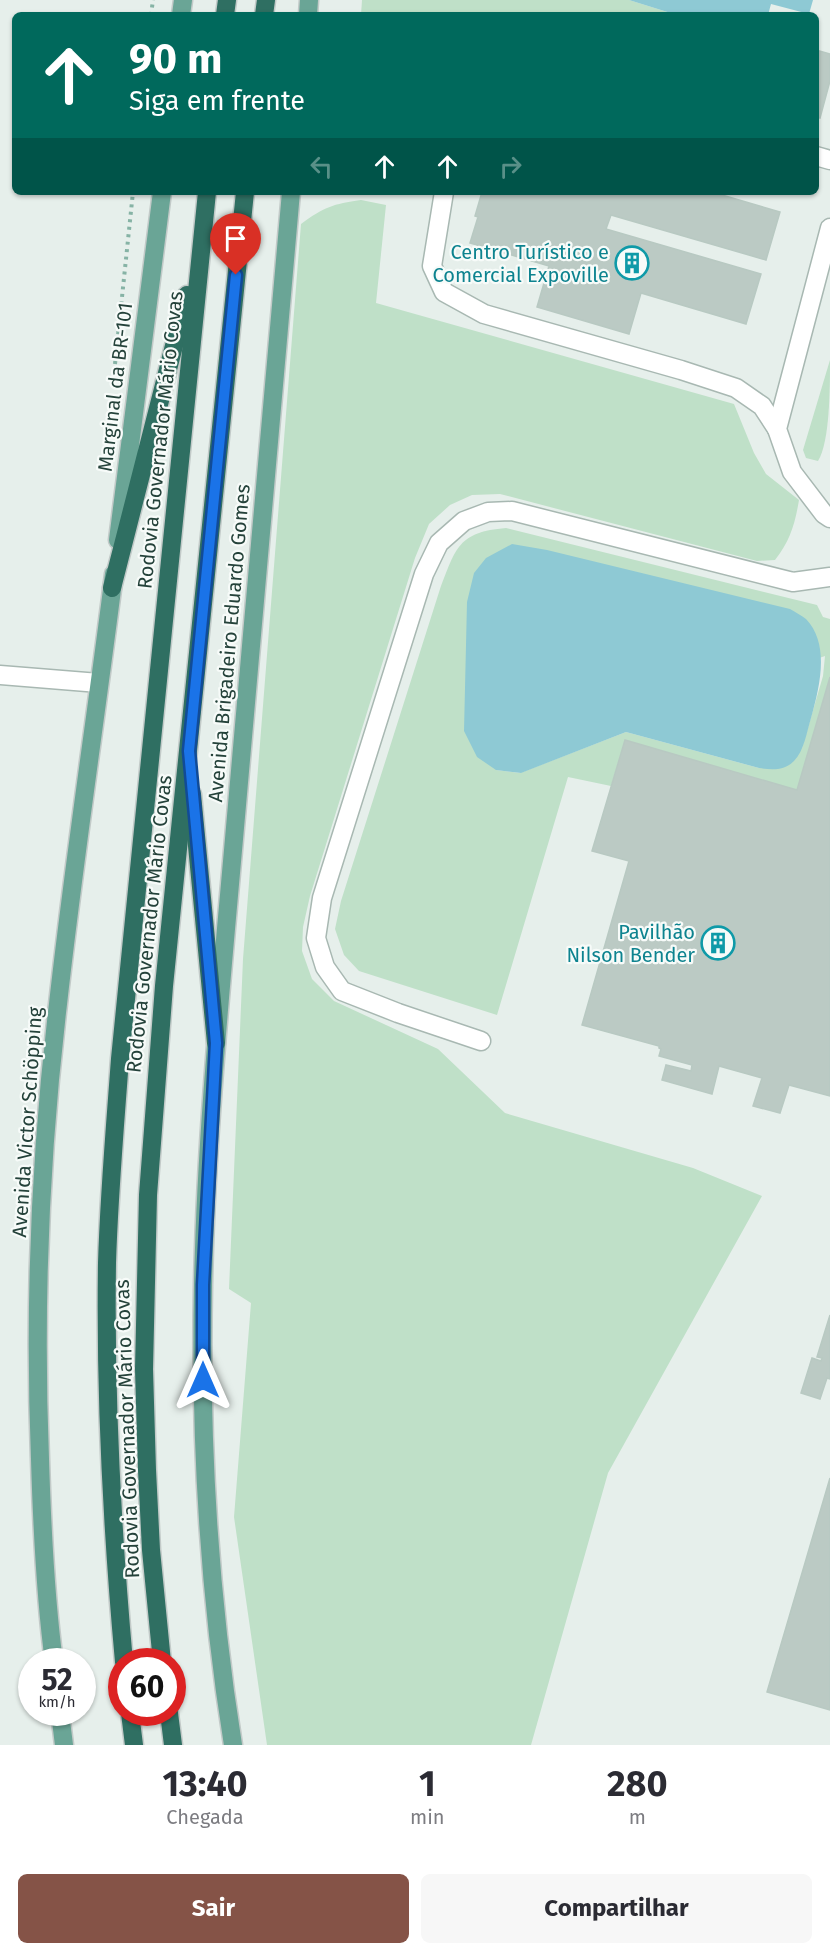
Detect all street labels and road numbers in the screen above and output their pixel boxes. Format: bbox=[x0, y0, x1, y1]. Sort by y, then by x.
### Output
street label: Rodovia Governador Mário Covas bbox=[132, 290, 188, 590]
street label: Marginal da BR-101 bbox=[93, 301, 137, 473]
street label: Avenida Brigadeiro Eduardo Gomes bbox=[203, 483, 255, 803]
street label: Rodovia Governador Mário Covas bbox=[121, 774, 177, 1074]
street label: Avenida Victor Schöpping bbox=[7, 1005, 47, 1238]
street label: Rodovia Governador Mário Covas bbox=[110, 1279, 144, 1579]

